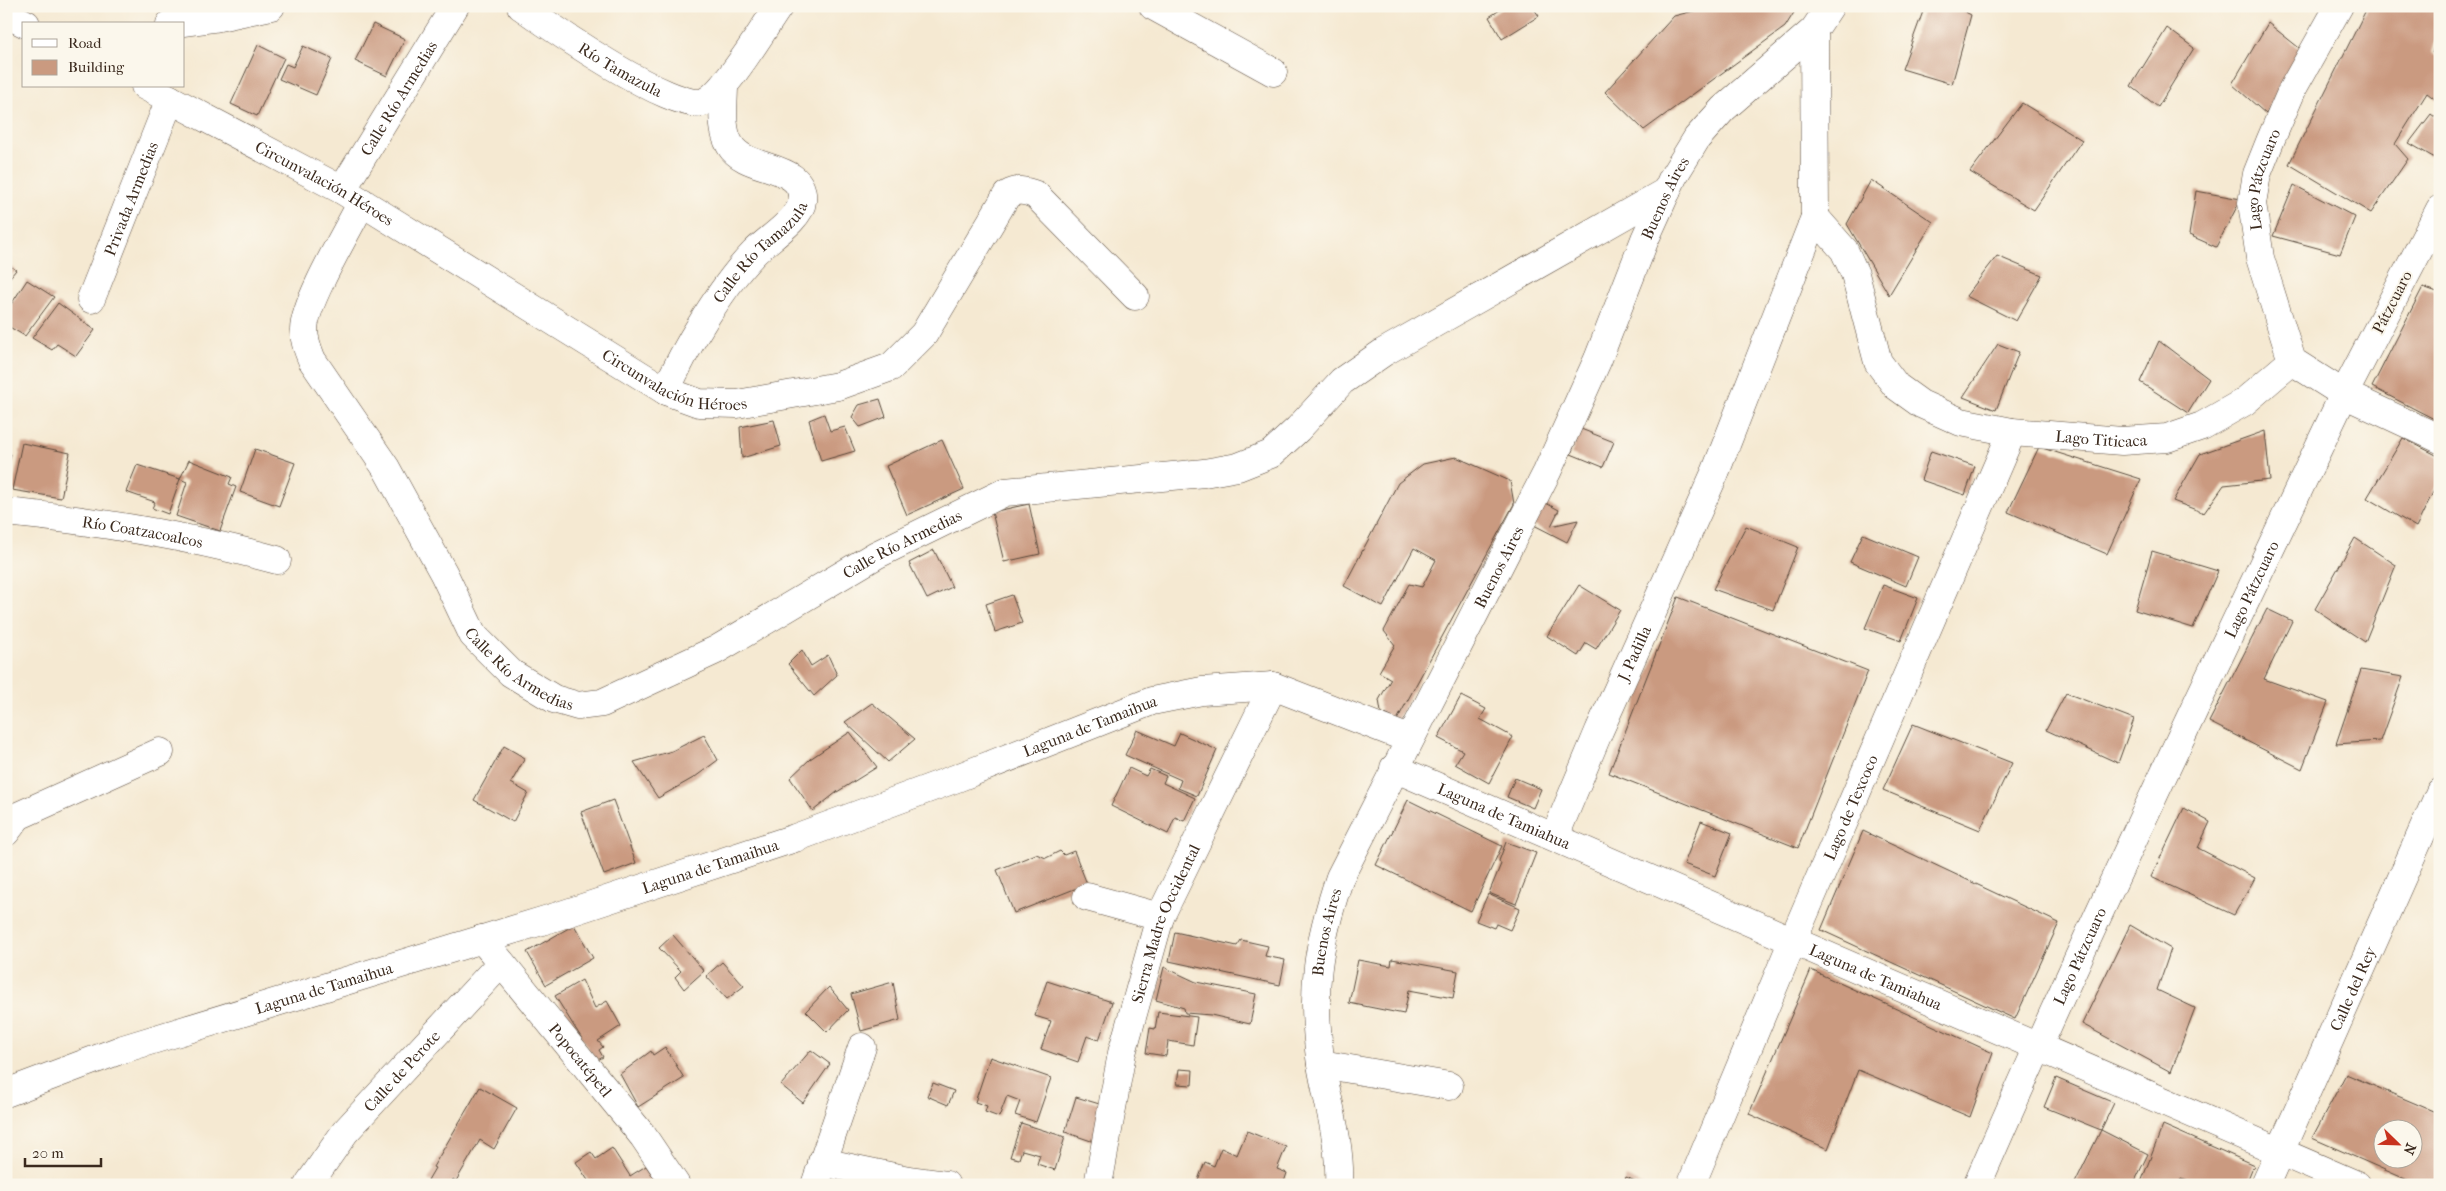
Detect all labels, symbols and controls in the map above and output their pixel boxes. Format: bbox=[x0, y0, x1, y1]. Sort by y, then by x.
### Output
legend bbox=[22, 22, 185, 88]
text: Road bbox=[68, 34, 102, 52]
street label: Calle Río Armedias bbox=[356, 37, 441, 159]
street label: Río Tamazula bbox=[575, 38, 666, 101]
text: Building bbox=[68, 58, 125, 76]
street label: Lago Pátzcuaro bbox=[2242, 126, 2284, 232]
street label: Circunvalación Héroes bbox=[252, 136, 397, 229]
street label: Privada Armedias bbox=[100, 139, 162, 258]
street label: Buenos Aires bbox=[1637, 153, 1693, 242]
street label: Calle Río Tamazula bbox=[708, 199, 811, 306]
street label: Pátzcuaro bbox=[2368, 267, 2416, 337]
street label: Circunvalación Héroes bbox=[599, 344, 748, 414]
street label: Lago Titicaca bbox=[2055, 426, 2148, 451]
street label: Calle Río Armedias bbox=[839, 505, 965, 582]
street label: Río Coatzacoalcos bbox=[81, 512, 205, 551]
street label: Buenos Aires bbox=[1470, 523, 1527, 611]
street label: Lago Pátzcuaro bbox=[2220, 537, 2282, 641]
street label: J. Padilla bbox=[1612, 622, 1655, 686]
street label: Calle Río Armedias bbox=[461, 624, 576, 714]
street label: Laguna de Tamaihua bbox=[1020, 691, 1159, 761]
street label: Lago de Texcoco bbox=[1819, 752, 1881, 863]
street label: Laguna de Tamiahua bbox=[1435, 779, 1574, 853]
street label: Laguna de Tamaihua bbox=[639, 834, 781, 897]
street label: Sierra Madre Occidental bbox=[1127, 840, 1204, 1005]
street label: Buenos Aires bbox=[1308, 886, 1345, 977]
street label: Lago Pátzcuaro bbox=[2049, 904, 2110, 1008]
street label: Laguna de Tamiahua bbox=[1807, 940, 1946, 1014]
street label: Calle del Rey bbox=[2325, 943, 2380, 1034]
street label: Laguna de Tamaihua bbox=[253, 958, 395, 1018]
street label: Popocatépetl bbox=[545, 1019, 617, 1101]
street label: Calle de Perote bbox=[359, 1026, 444, 1115]
north arrow bbox=[2374, 1118, 2424, 1168]
scale bar bbox=[25, 1136, 101, 1168]
text: N bbox=[2399, 1141, 2419, 1157]
text: 20 m bbox=[32, 1144, 64, 1162]

